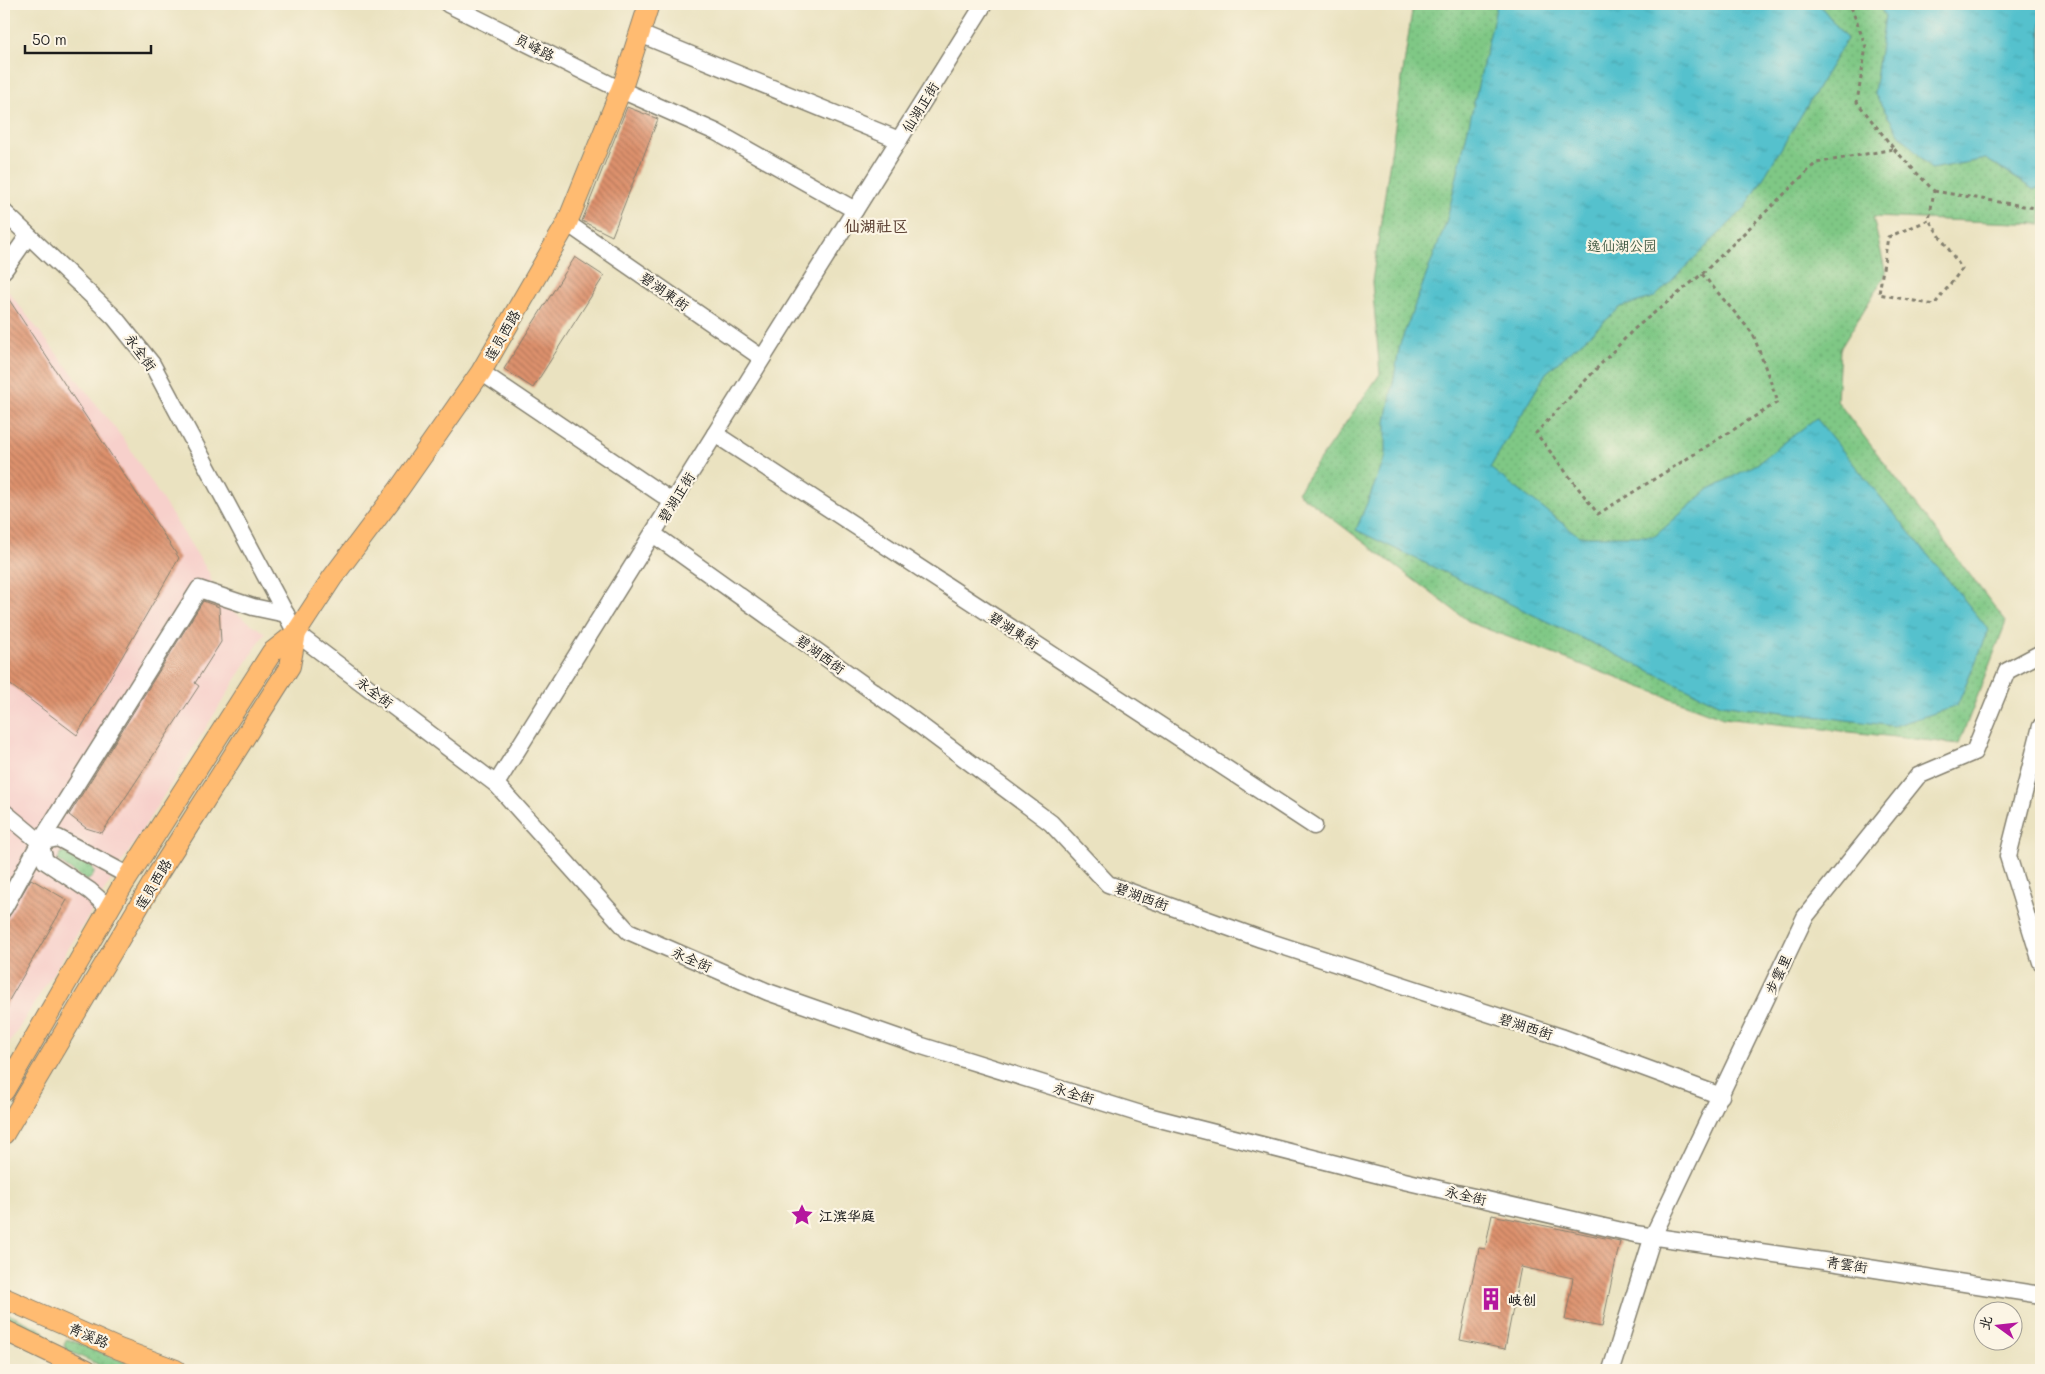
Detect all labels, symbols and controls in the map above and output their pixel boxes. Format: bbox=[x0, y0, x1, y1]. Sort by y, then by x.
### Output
scale bar bbox=[25, 22, 151, 54]
text: 50 m bbox=[32, 29, 67, 49]
street label: 员峰路 bbox=[512, 29, 558, 65]
street label: 仙湖正街 bbox=[897, 78, 943, 136]
district label: 仙湖社区 bbox=[844, 215, 908, 236]
park label: 逸仙湖公园 bbox=[1587, 236, 1657, 255]
street label: 碧湖東街 bbox=[637, 267, 693, 315]
street label: 莲员西路 bbox=[480, 306, 524, 364]
street label: 永全街 bbox=[121, 329, 161, 375]
street label: 碧湖正街 bbox=[653, 468, 699, 526]
street label: 碧湖東街 bbox=[985, 607, 1043, 653]
street label: 碧湖西街 bbox=[793, 630, 849, 678]
street label: 永全街 bbox=[353, 672, 397, 712]
street label: 莲员西路 bbox=[130, 855, 176, 913]
street label: 碧湖西街 bbox=[1112, 877, 1172, 915]
street label: 永全街 bbox=[669, 942, 715, 976]
street label: 步雲里 bbox=[1761, 951, 1795, 997]
street label: 碧湖西街 bbox=[1496, 1008, 1556, 1044]
street label: 永全街 bbox=[1051, 1078, 1097, 1108]
street label: 永全街 bbox=[1443, 1181, 1489, 1209]
place icon: 江滨华庭 bbox=[789, 1202, 815, 1228]
place label: 江滨华庭 bbox=[819, 1206, 875, 1225]
street label: 青雲街 bbox=[1825, 1251, 1869, 1277]
building icon: 岐创 bbox=[1478, 1286, 1504, 1312]
place label: 岐创 bbox=[1508, 1290, 1536, 1309]
north arrow bbox=[1972, 1302, 2022, 1352]
text: 北 bbox=[1974, 1313, 1996, 1332]
street label: 青溪路 bbox=[66, 1318, 112, 1352]

